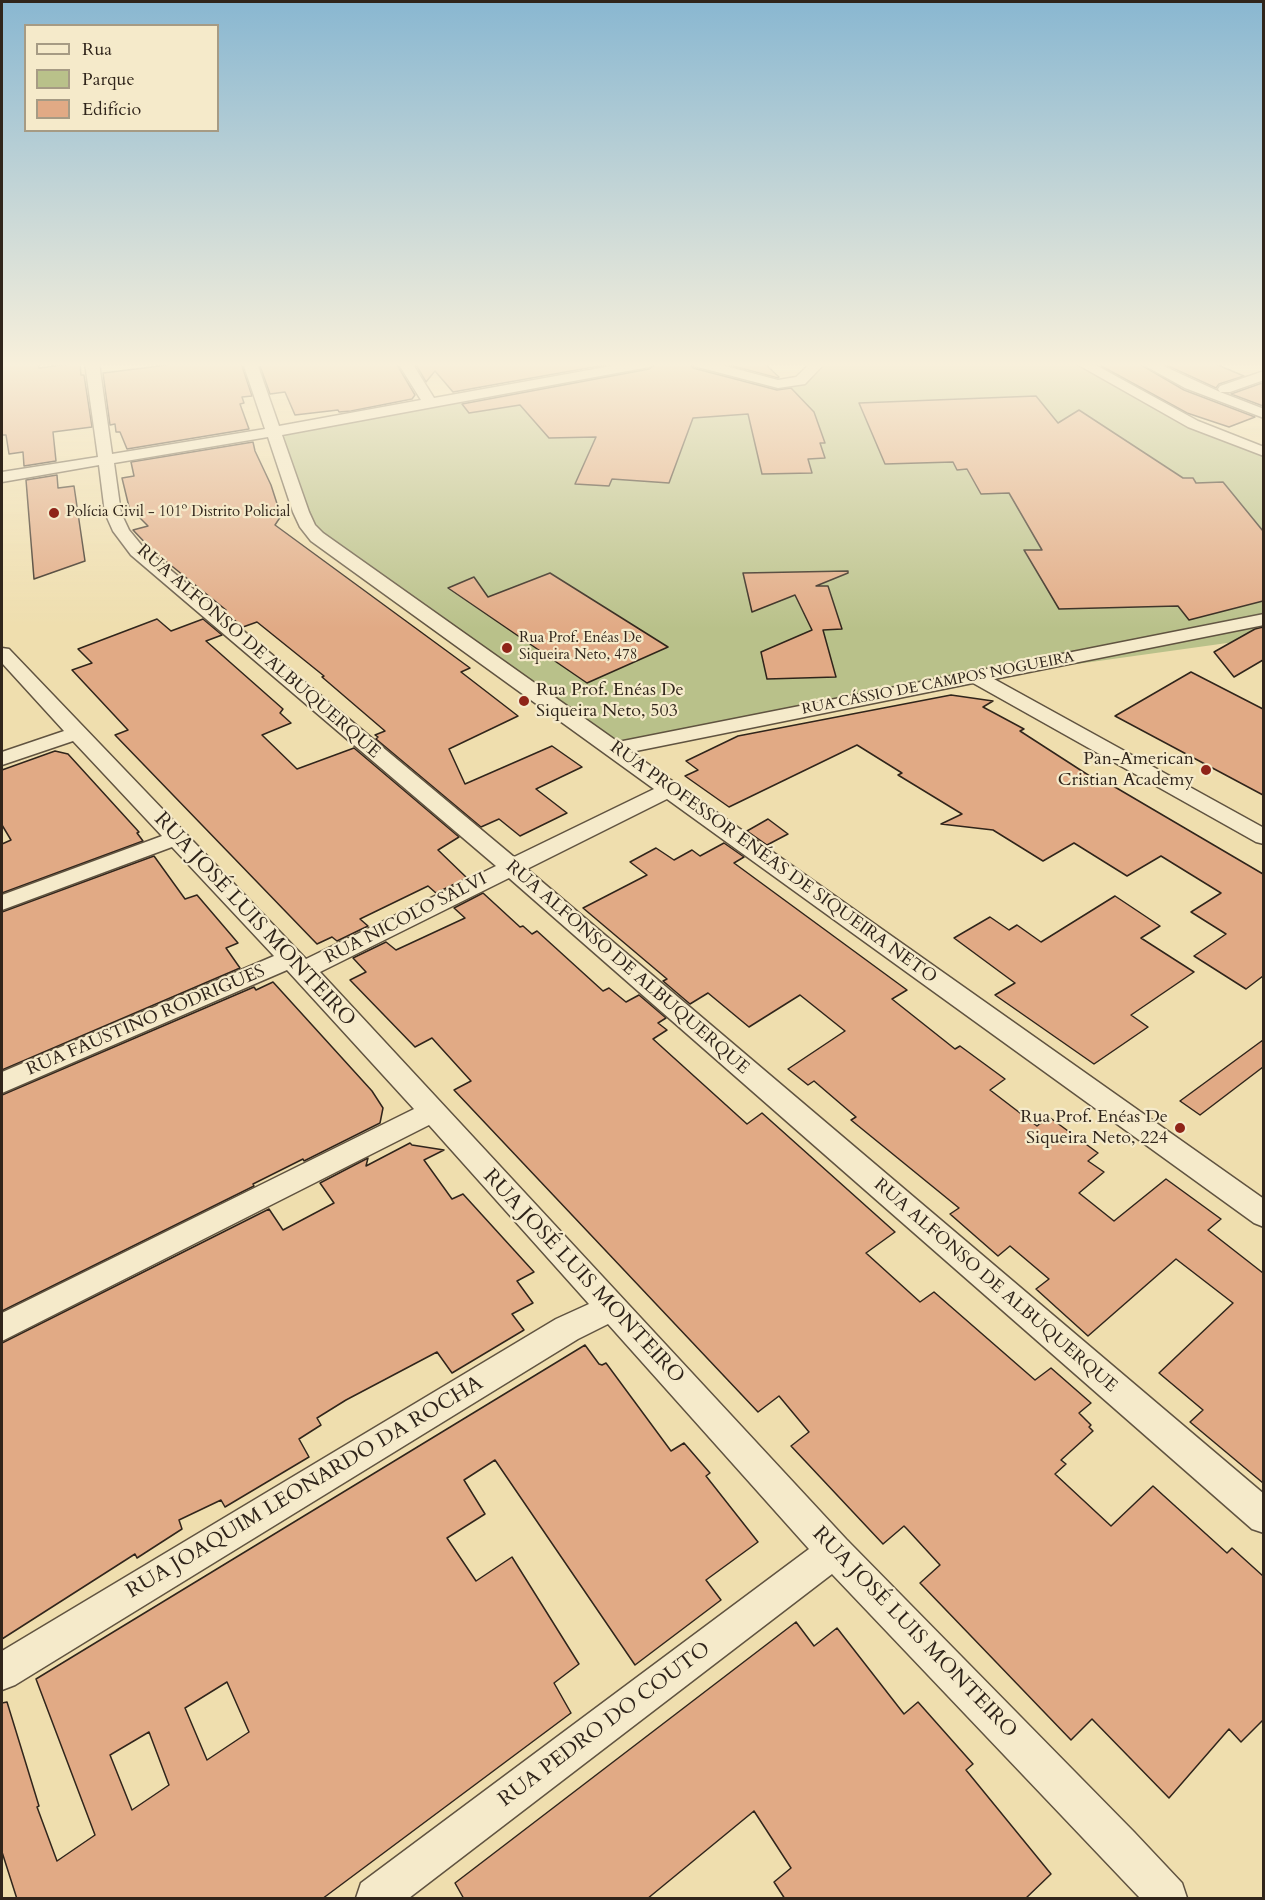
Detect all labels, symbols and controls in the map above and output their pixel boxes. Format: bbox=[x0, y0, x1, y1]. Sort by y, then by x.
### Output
legend bbox=[24, 24, 219, 132]
text: Rua bbox=[82, 37, 112, 62]
text: Parque bbox=[82, 67, 135, 92]
text: Edifício bbox=[82, 97, 141, 122]
place label: Polícia Civil - 101º Distrito Policial bbox=[66, 504, 290, 522]
marker: Polícia Civil - 101º Distrito Policial bbox=[47, 506, 61, 520]
street label: RUA ALFONSO DE ALBUQUERQUE bbox=[132, 540, 384, 764]
place label: Rua Prof. Enéas De Siqueira Neto, 478 bbox=[519, 630, 642, 665]
marker: Rua Prof. Enéas De Siqueira Neto, 478 bbox=[500, 641, 514, 655]
street label: RUA CÁSSIO DE CAMPOS NOGUEIRA bbox=[800, 649, 1076, 719]
place label: Rua Prof. Enéas De Siqueira Neto, 503 bbox=[536, 680, 684, 722]
marker: Rua Prof. Enéas De Siqueira Neto, 503 bbox=[517, 694, 531, 708]
street label: RUA PROFESSOR ENÉAS DE SIQUEIRA NETO bbox=[605, 737, 941, 989]
place label: Pan-American Cristian Academy bbox=[1058, 749, 1194, 792]
marker: Pan-American Cristian Academy bbox=[1199, 763, 1213, 777]
street label: RUA JOSÉ LUIS MONTEIRO bbox=[148, 808, 360, 1032]
street label: RUA ALFONSO DE ALBUQUERQUE bbox=[501, 856, 753, 1080]
street label: RUA NICOLO SALVI bbox=[321, 869, 491, 969]
street label: RUA FAUSTINO RODRIGUES bbox=[23, 961, 269, 1081]
place label: Rua Prof. Enéas De Siqueira Neto, 224 bbox=[1020, 1107, 1168, 1150]
marker: Rua Prof. Enéas De Siqueira Neto, 224 bbox=[1173, 1121, 1187, 1135]
street label: RUA JOSÉ LUIS MONTEIRO bbox=[477, 1165, 689, 1389]
street label: RUA ALFONSO DE ALBUQUERQUE bbox=[869, 1174, 1121, 1398]
street label: RUA JOAQUIM LEONARDO DA ROCHA bbox=[122, 1371, 488, 1605]
street label: RUA JOSÉ LUIS MONTEIRO bbox=[806, 1522, 1022, 1744]
street label: RUA PEDRO DO COUTO bbox=[494, 1637, 716, 1813]

